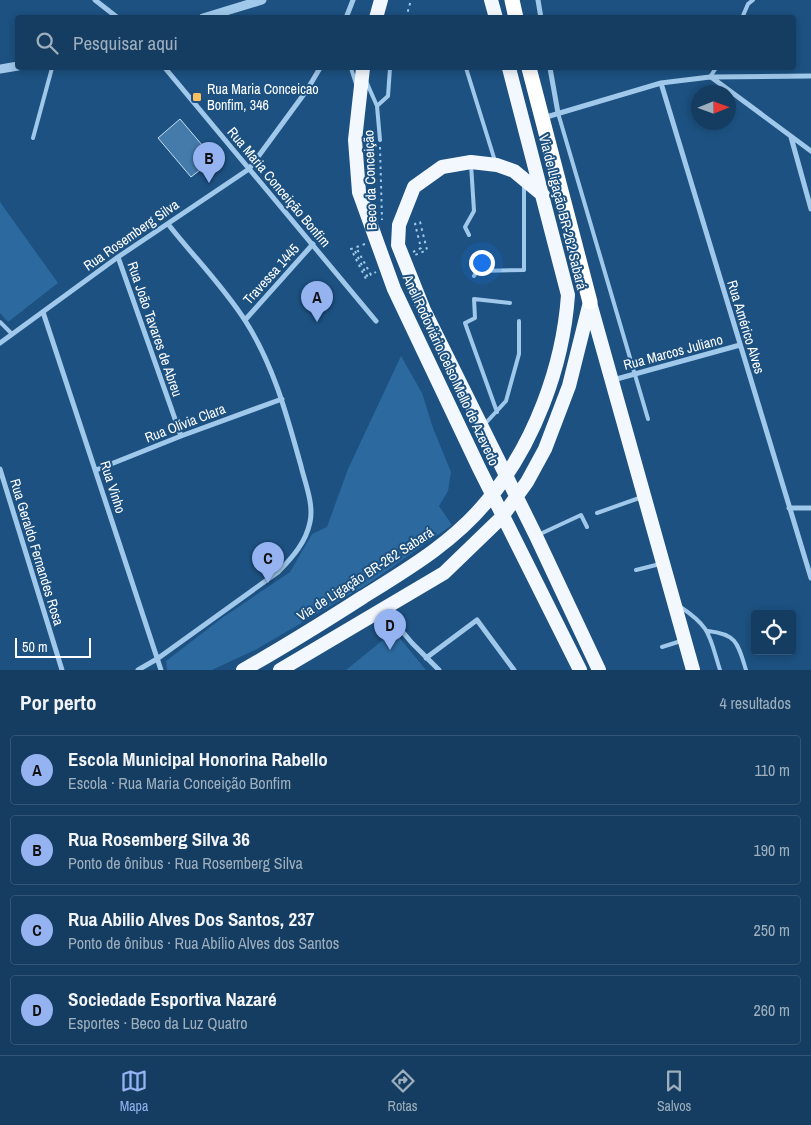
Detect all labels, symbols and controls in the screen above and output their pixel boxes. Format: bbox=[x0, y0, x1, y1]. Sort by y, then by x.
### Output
search box bbox=[15, 15, 796, 70]
icon: search bbox=[33, 29, 61, 57]
text: Pesquisar aqui bbox=[73, 30, 178, 56]
place label: Rua Maria Conceicao Bonfim, 346 bbox=[207, 80, 319, 114]
north arrow bbox=[691, 85, 736, 130]
marker: Rua Maria Conceicao Bonfim, 346 bbox=[191, 91, 203, 103]
street label: Rua Maria Conceição Bonfim bbox=[223, 123, 335, 251]
street label: Beco da Conceição bbox=[359, 130, 381, 230]
street label: Via de Ligação BR-262 Sabará bbox=[535, 133, 591, 292]
pin: B bbox=[193, 142, 225, 183]
street label: Rua Rosemberg Silva bbox=[80, 195, 183, 275]
street label: Travessa 1445 bbox=[239, 240, 303, 308]
your location bbox=[469, 250, 495, 276]
street label: Rua João Tavares de Abreu bbox=[123, 259, 187, 399]
street label: Anel Rodoviário Celso Mello de Azevedo bbox=[398, 271, 503, 468]
street label: Rua Américo Alves bbox=[723, 278, 769, 376]
pin: A bbox=[301, 281, 333, 322]
street label: Rua Marcos Juliano bbox=[621, 330, 725, 374]
street label: Rua Olívia Clara bbox=[142, 399, 228, 447]
street label: Rua Vinho bbox=[96, 459, 130, 515]
street label: Rua Geraldo Fernandes Rosa bbox=[6, 476, 68, 628]
street label: Via de Ligação BR-262 Sabará bbox=[293, 523, 437, 625]
pin: C bbox=[252, 542, 284, 583]
pin: D bbox=[374, 609, 406, 650]
map controls bbox=[751, 610, 796, 655]
button: locate bbox=[751, 610, 796, 655]
scale bar bbox=[15, 635, 91, 658]
text: 50 m bbox=[22, 638, 48, 656]
text: Por perto bbox=[20, 688, 97, 717]
text: 4 resultados bbox=[720, 692, 791, 714]
text: Escola Municipal Honorina Rabello bbox=[68, 746, 328, 772]
text: A bbox=[32, 759, 42, 781]
text: 110 m bbox=[754, 759, 790, 781]
text: Escola · Rua Maria Conceição Bonfim bbox=[68, 772, 291, 794]
text: Rua Rosemberg Silva 36 bbox=[68, 826, 250, 852]
text: B bbox=[32, 839, 42, 861]
text: 190 m bbox=[754, 839, 790, 861]
text: Ponto de ônibus · Rua Rosemberg Silva bbox=[68, 852, 303, 874]
text: Rua Abilio Alves Dos Santos, 237 bbox=[68, 906, 315, 932]
text: C bbox=[32, 919, 42, 941]
text: 250 m bbox=[754, 919, 790, 941]
text: Ponto de ônibus · Rua Abílio Alves dos Santos bbox=[68, 932, 339, 954]
text: Sociedade Esportiva Nazaré bbox=[68, 986, 277, 1012]
text: D bbox=[32, 999, 42, 1021]
text: 260 m bbox=[754, 999, 790, 1021]
text: Esportes · Beco da Luz Quatro bbox=[68, 1012, 247, 1034]
tab: Mapa bbox=[120, 1067, 148, 1115]
tab: Rotas bbox=[388, 1067, 418, 1115]
tab: Salvos bbox=[657, 1067, 691, 1115]

